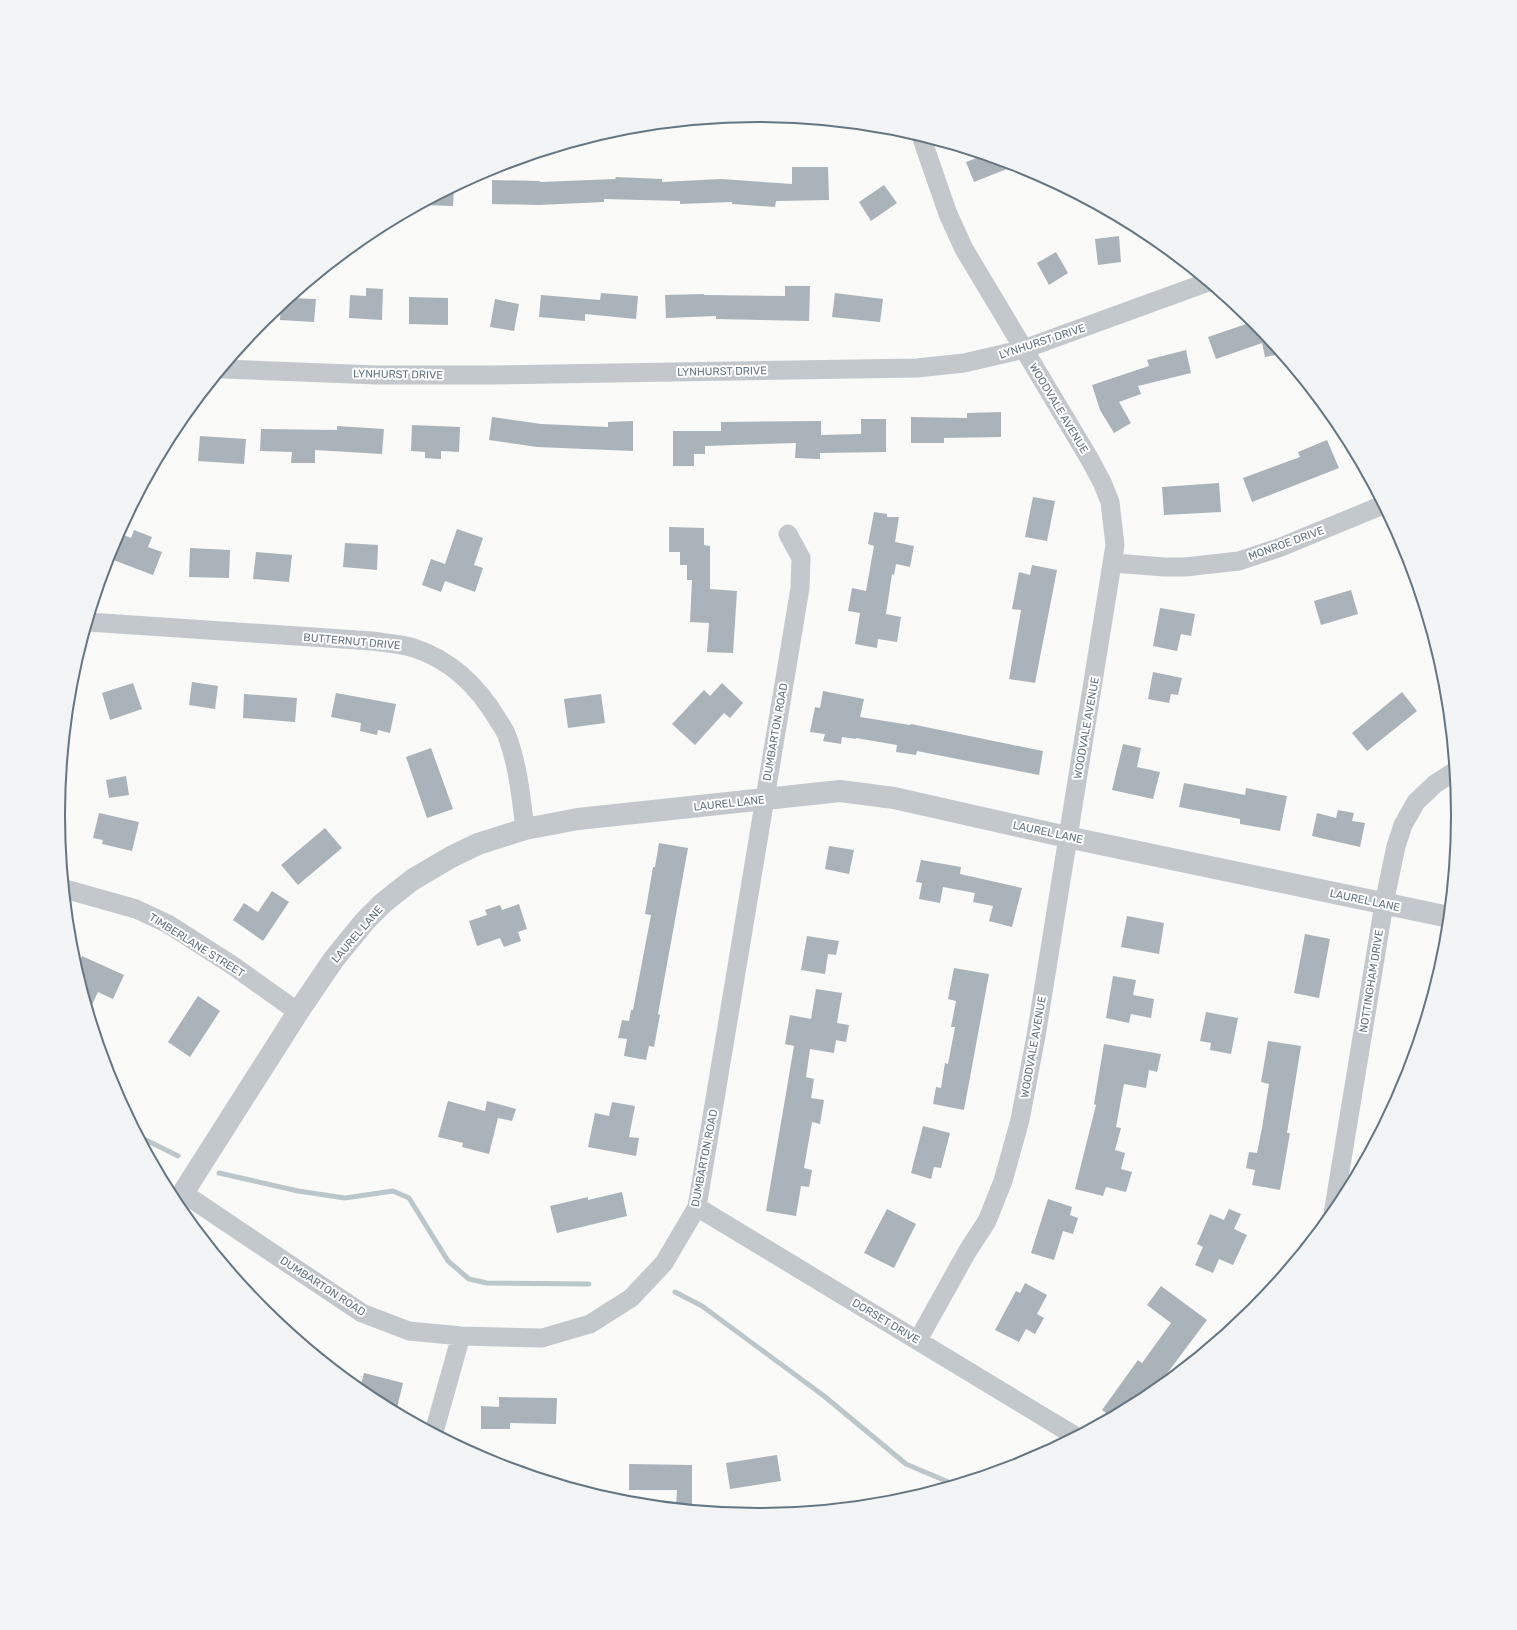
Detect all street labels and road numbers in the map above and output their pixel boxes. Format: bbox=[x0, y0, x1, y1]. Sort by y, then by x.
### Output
street label: LYNHURST DRIVE bbox=[997, 321, 1087, 362]
street label: WOODVALE AVENUE bbox=[1026, 361, 1091, 456]
street label: LYNHURST DRIVE bbox=[677, 364, 767, 379]
street label: LYNHURST DRIVE bbox=[353, 367, 443, 382]
street label: MONROE DRIVE bbox=[1247, 524, 1326, 563]
street label: BUTTERNUT DRIVE bbox=[303, 631, 401, 652]
street label: WOODVALE AVENUE bbox=[1071, 676, 1102, 780]
street label: DUMBARTON ROAD bbox=[760, 682, 791, 782]
street label: LAUREL LANE bbox=[693, 793, 766, 814]
street label: LAUREL LANE bbox=[1012, 819, 1085, 846]
street label: LAUREL LANE bbox=[1329, 887, 1402, 914]
street label: LAUREL LANE bbox=[329, 903, 386, 966]
street label: TIMBERLANE STREET bbox=[147, 911, 247, 980]
street label: NOTTINGHAM DRIVE bbox=[1357, 928, 1386, 1034]
street label: WOODVALE AVENUE bbox=[1018, 995, 1049, 1099]
street label: DUMBARTON ROAD bbox=[689, 1108, 720, 1208]
street label: DUMBARTON ROAD bbox=[278, 1254, 368, 1319]
street label: DORSET DRIVE bbox=[850, 1296, 922, 1347]

